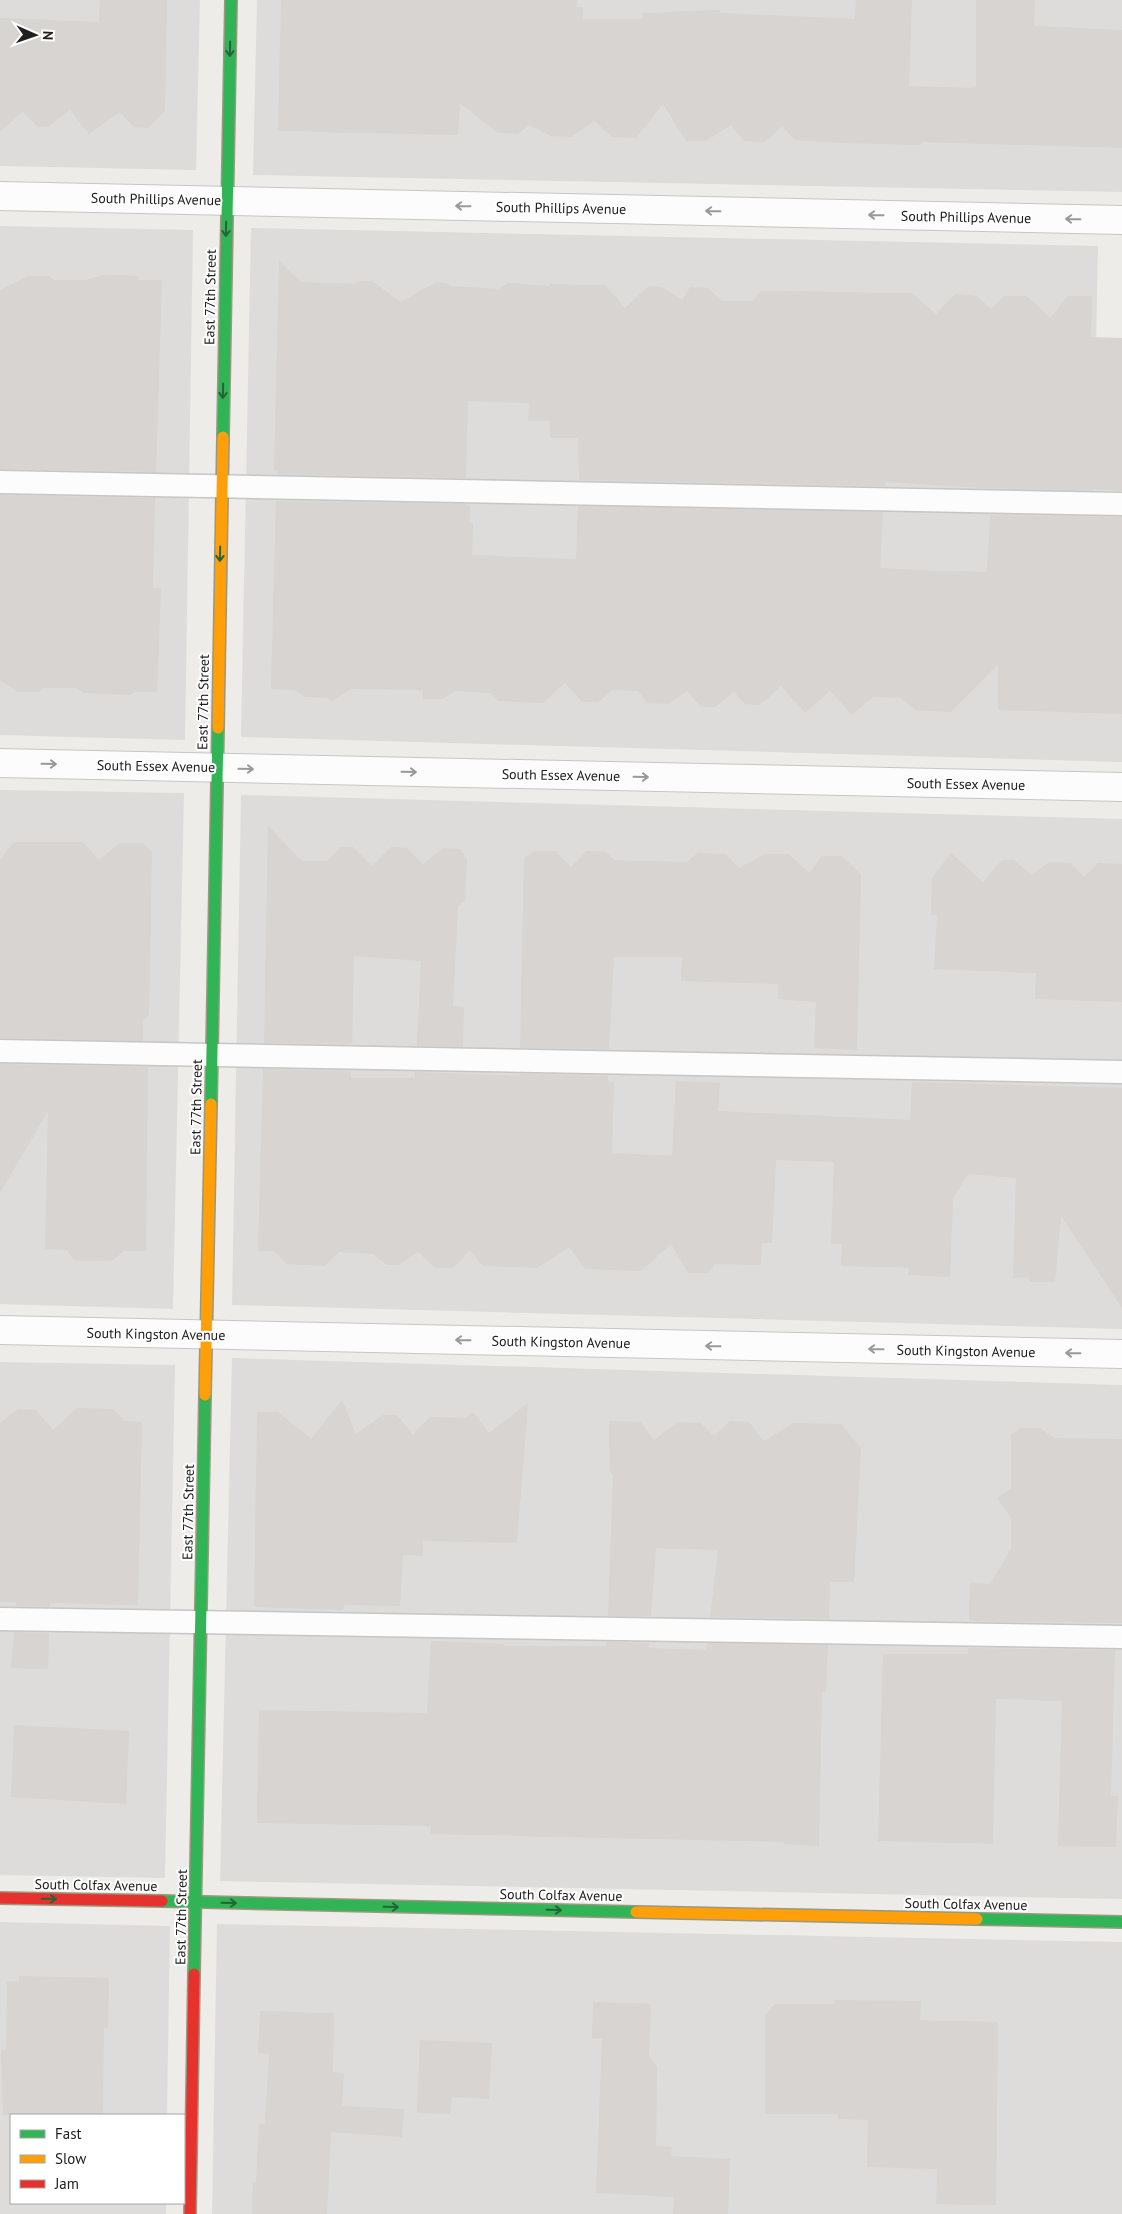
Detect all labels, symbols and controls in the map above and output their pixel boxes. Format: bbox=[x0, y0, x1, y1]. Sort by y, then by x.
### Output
north arrow bbox=[10, 10, 60, 60]
text: N bbox=[39, 31, 57, 40]
one-way arrow bbox=[225, 40, 235, 56]
street label: South Phillips Avenue bbox=[91, 189, 221, 209]
street label: South Phillips Avenue bbox=[496, 198, 626, 218]
one-way arrow bbox=[456, 201, 472, 211]
one-way arrow bbox=[706, 206, 722, 216]
street label: South Phillips Avenue bbox=[901, 207, 1031, 227]
one-way arrow bbox=[868, 210, 884, 220]
one-way arrow bbox=[1066, 214, 1082, 224]
one-way arrow bbox=[222, 220, 231, 236]
street label: East 77th Street bbox=[200, 249, 220, 345]
one-way arrow bbox=[218, 382, 228, 399]
one-way arrow bbox=[215, 545, 225, 561]
street label: East 77th Street bbox=[193, 654, 213, 750]
street label: South Essex Avenue bbox=[97, 756, 215, 776]
one-way arrow bbox=[40, 759, 56, 769]
one-way arrow bbox=[238, 764, 254, 773]
street label: South Essex Avenue bbox=[502, 765, 620, 785]
one-way arrow bbox=[400, 767, 416, 777]
one-way arrow bbox=[632, 772, 649, 782]
street label: South Essex Avenue bbox=[907, 774, 1025, 794]
street label: East 77th Street bbox=[186, 1059, 206, 1155]
street label: South Kingston Avenue bbox=[86, 1324, 226, 1344]
street label: South Kingston Avenue bbox=[491, 1332, 631, 1352]
one-way arrow bbox=[456, 1335, 472, 1345]
one-way arrow bbox=[706, 1341, 722, 1350]
street label: South Kingston Avenue bbox=[896, 1341, 1036, 1361]
one-way arrow bbox=[868, 1344, 884, 1354]
one-way arrow bbox=[1066, 1348, 1082, 1358]
street label: East 77th Street bbox=[178, 1464, 198, 1560]
street label: East 77th Street bbox=[171, 1869, 191, 1965]
street label: South Colfax Avenue bbox=[34, 1875, 158, 1895]
street label: South Colfax Avenue bbox=[499, 1885, 623, 1905]
one-way arrow bbox=[40, 1894, 56, 1904]
street label: South Colfax Avenue bbox=[904, 1894, 1028, 1914]
one-way arrow bbox=[220, 1898, 236, 1908]
one-way arrow bbox=[383, 1902, 399, 1911]
one-way arrow bbox=[545, 1905, 561, 1915]
legend bbox=[10, 2114, 185, 2204]
text: Fast bbox=[55, 2124, 82, 2143]
text: Slow bbox=[55, 2149, 86, 2168]
text: Jam bbox=[54, 2174, 79, 2193]

